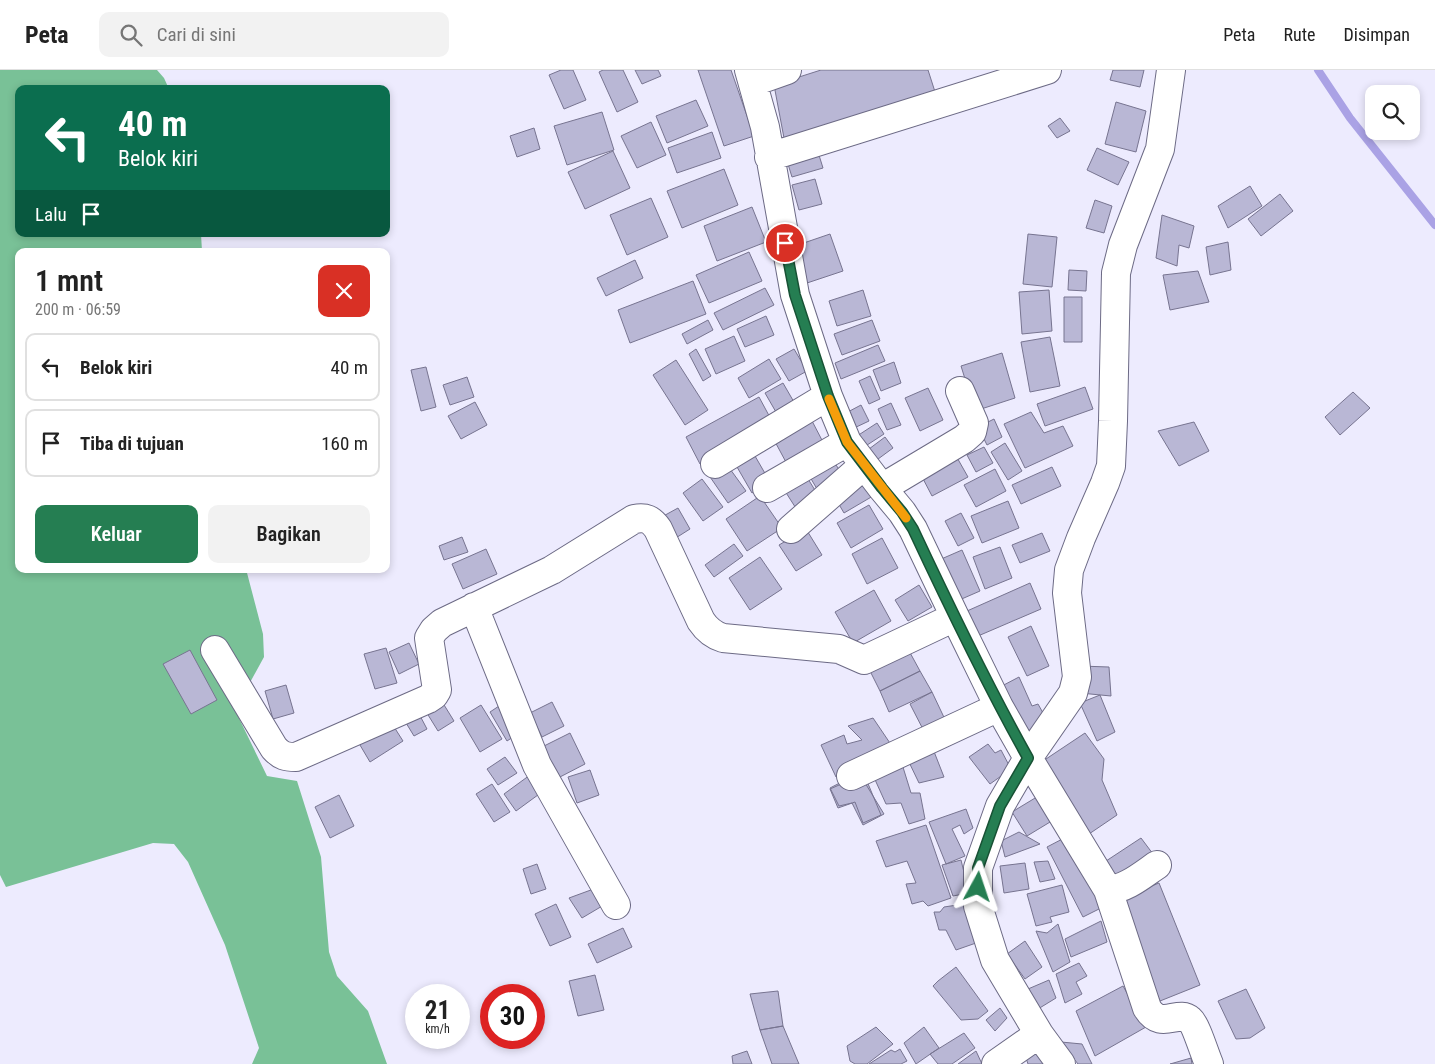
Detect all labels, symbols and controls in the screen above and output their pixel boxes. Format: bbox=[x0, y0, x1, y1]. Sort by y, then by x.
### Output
search box bbox=[99, 12, 449, 57]
text: Peta bbox=[25, 21, 69, 49]
icon: search bbox=[117, 21, 145, 49]
text: Cari di sini bbox=[157, 23, 236, 46]
text: Peta bbox=[1223, 24, 1255, 45]
text: Rute bbox=[1283, 24, 1315, 45]
text: Disimpan bbox=[1343, 24, 1410, 45]
map controls bbox=[1365, 85, 1420, 140]
button: search bbox=[1365, 85, 1420, 140]
text: 40 m bbox=[118, 104, 187, 145]
icon: left bbox=[35, 105, 100, 170]
text: Belok kiri bbox=[118, 146, 198, 171]
icon: arrive bbox=[77, 200, 105, 228]
text: Lalu bbox=[35, 203, 67, 226]
pin bbox=[764, 222, 806, 264]
icon: arrive bbox=[771, 229, 799, 257]
text: 1 mnt bbox=[35, 263, 103, 298]
button: close bbox=[318, 265, 370, 317]
text: 200 m · 06:59 bbox=[35, 300, 121, 319]
icon: left bbox=[37, 353, 65, 381]
text: Belok kiri bbox=[80, 356, 152, 379]
text: 40 m bbox=[331, 356, 368, 379]
icon: arrive bbox=[37, 429, 65, 457]
text: Tiba di tujuan bbox=[80, 432, 184, 455]
text: 160 m bbox=[321, 432, 368, 455]
button: Keluar bbox=[35, 505, 198, 563]
button: Bagikan bbox=[208, 505, 370, 563]
position arrow bbox=[951, 860, 1003, 912]
speed limit sign: 30 bbox=[480, 984, 545, 1049]
text: 21 bbox=[425, 996, 450, 1025]
text: km/h bbox=[425, 1022, 450, 1036]

